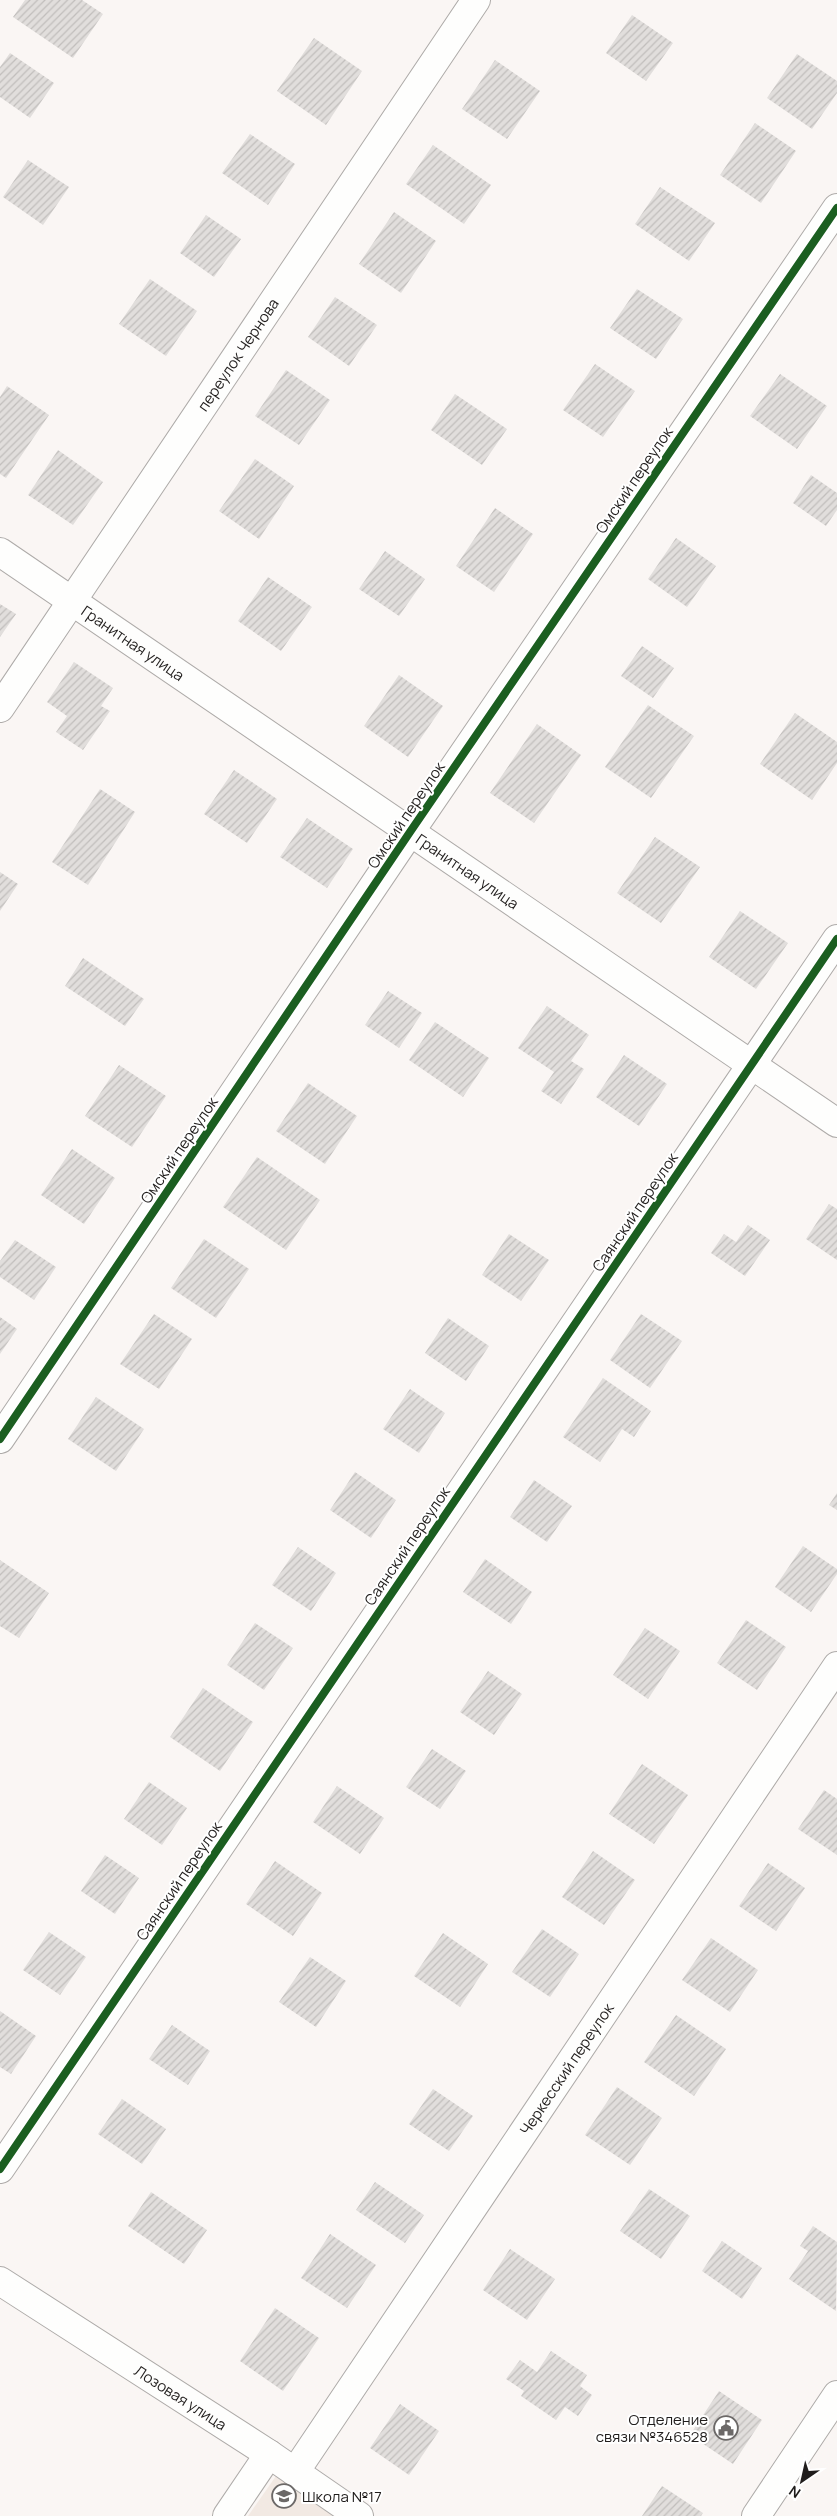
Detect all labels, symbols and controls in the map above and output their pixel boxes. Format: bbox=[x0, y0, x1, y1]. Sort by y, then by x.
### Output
street label: переулок Чернова bbox=[192, 294, 283, 415]
street label: Омский переулок bbox=[591, 422, 678, 537]
street label: Гранитная улица bbox=[77, 600, 189, 685]
street label: Омский переулок bbox=[363, 757, 450, 872]
street label: Гранитная улица bbox=[412, 828, 523, 914]
street label: Омский переулок bbox=[136, 1092, 223, 1207]
street label: Саянский переулок bbox=[587, 1148, 683, 1276]
street label: Саянский переулок bbox=[359, 1482, 455, 1610]
street label: Саянский переулок bbox=[131, 1817, 227, 1945]
street label: Черкесский переулок bbox=[514, 1998, 618, 2139]
street label: Лозовая улица bbox=[131, 2360, 231, 2435]
place label: Отделение связи №346528 bbox=[596, 2409, 708, 2447]
public building icon: Отделение связи №346528 bbox=[713, 2415, 739, 2441]
north arrow bbox=[777, 2456, 827, 2506]
text: N bbox=[785, 2482, 804, 2503]
school or university icon: Школа №17 bbox=[271, 2483, 297, 2509]
place label: Школа №17 bbox=[302, 2486, 382, 2507]

